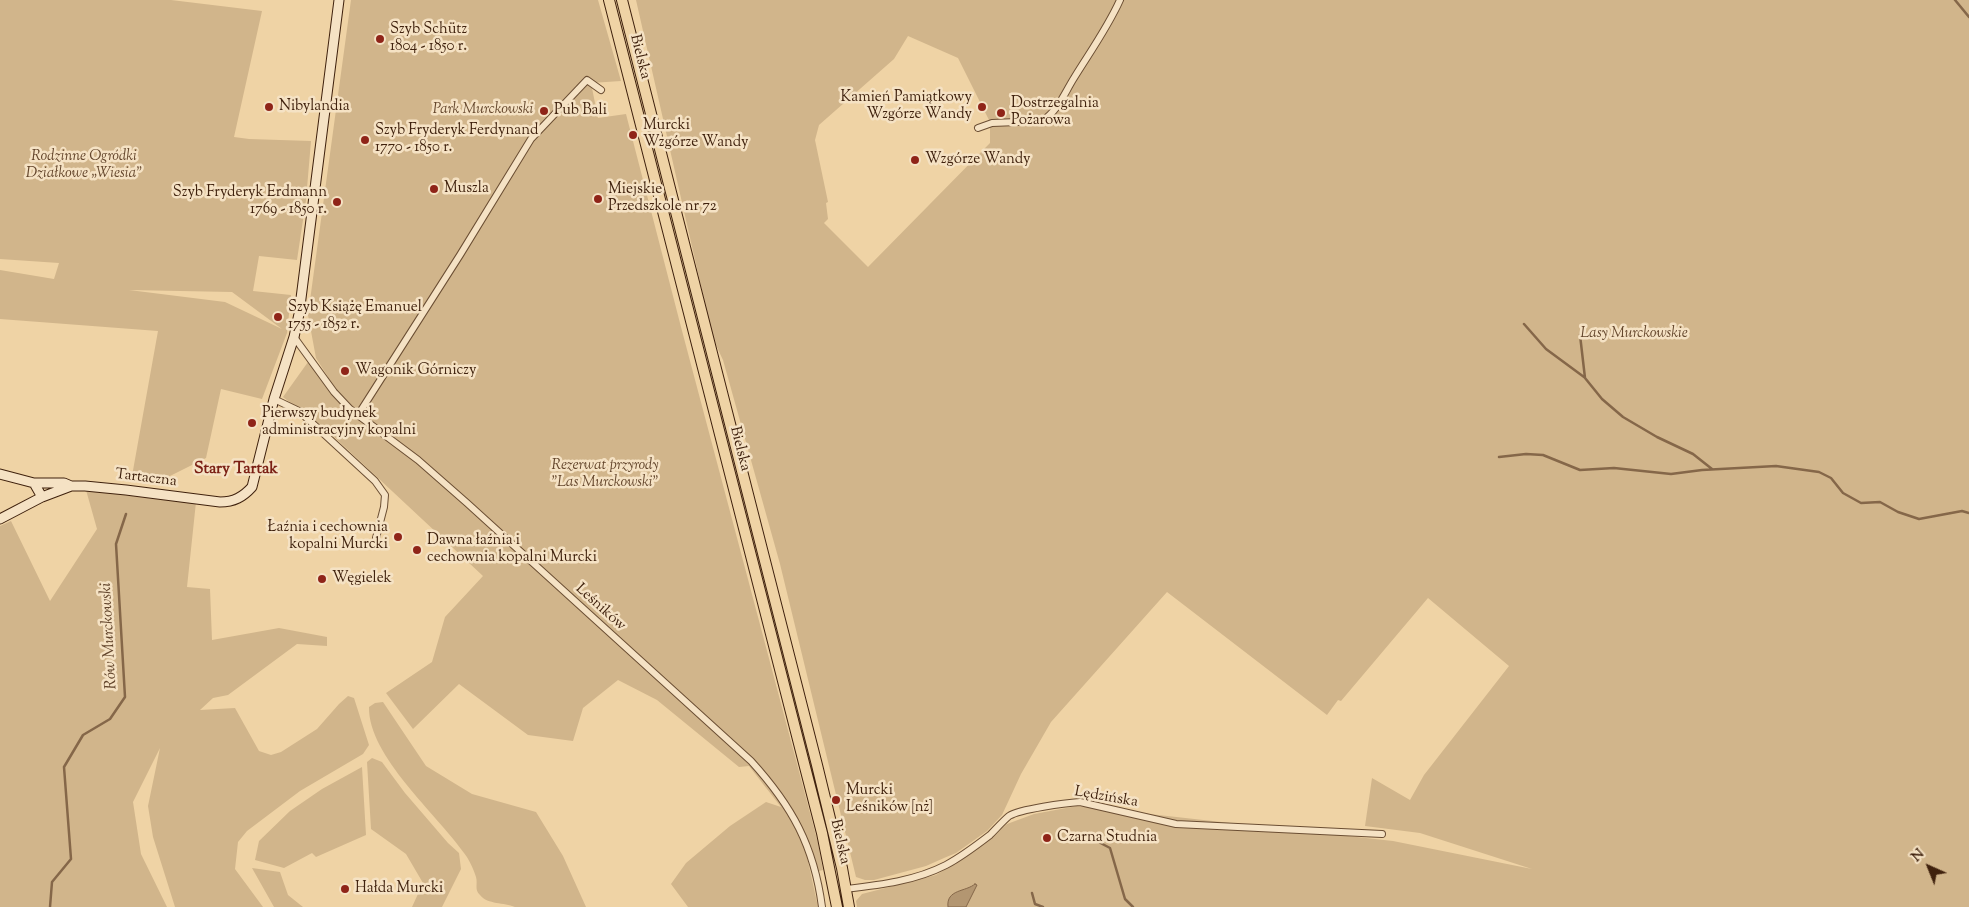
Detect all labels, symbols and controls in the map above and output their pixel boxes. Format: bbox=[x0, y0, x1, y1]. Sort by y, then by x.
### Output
place label: Szyb Schütz 1804 - 1850 r. bbox=[390, 21, 467, 56]
marker: Szyb Schütz 1804 - 1850 r. bbox=[374, 33, 386, 45]
street label: Bielska bbox=[625, 33, 653, 81]
place label: Kamień Pamiątkowy Wzgórze Wandy bbox=[841, 89, 972, 124]
place label: Dostrzegalnia Pożarowa bbox=[1011, 95, 1099, 130]
place label: Nibylandia bbox=[279, 98, 350, 116]
marker: Nibylandia bbox=[263, 101, 275, 113]
park label: Park Murckowski bbox=[433, 101, 533, 119]
marker: Kamień Pamiątkowy Wzgórze Wandy bbox=[976, 101, 988, 113]
place label: Pub Bali bbox=[554, 102, 607, 120]
marker: Pub Bali bbox=[538, 105, 550, 117]
marker: Dostrzegalnia Pożarowa bbox=[995, 107, 1007, 119]
place label: Murcki Wzgórze Wandy bbox=[643, 117, 749, 152]
place label: Szyb Fryderyk Ferdynand 1770 - 1850 r. bbox=[375, 122, 538, 157]
marker: Murcki Wzgórze Wandy bbox=[627, 129, 639, 141]
marker: Szyb Fryderyk Ferdynand 1770 - 1850 r. bbox=[359, 134, 371, 146]
park label: Rodzinne Ogródki Działkowe „Wiesia” bbox=[26, 148, 142, 183]
place label: Wzgórze Wandy bbox=[925, 151, 1031, 169]
marker: Wzgórze Wandy bbox=[909, 154, 921, 166]
place label: Muszla bbox=[444, 180, 489, 198]
place label: Miejskie Przedszkole nr 72 bbox=[608, 181, 717, 216]
marker: Muszla bbox=[428, 183, 440, 195]
place label: Szyb Fryderyk Erdmann 1769 - 1850 r. bbox=[173, 184, 327, 219]
marker: Miejskie Przedszkole nr 72 bbox=[592, 193, 604, 205]
marker: Szyb Fryderyk Erdmann 1769 - 1850 r. bbox=[331, 196, 343, 208]
place label: Szyb Książę Emanuel 1755 - 1852 r. bbox=[288, 299, 422, 334]
marker: Szyb Książę Emanuel 1755 - 1852 r. bbox=[272, 311, 284, 323]
park label: Lasy Murckowskie bbox=[1580, 325, 1688, 343]
place label: Wagonik Górniczy bbox=[355, 362, 476, 380]
marker: Wagonik Górniczy bbox=[339, 365, 351, 377]
place label: Pierwszy budynek administracyjny kopalni bbox=[262, 405, 416, 440]
marker: Pierwszy budynek administracyjny kopalni bbox=[246, 417, 258, 429]
street label: Bielska bbox=[725, 425, 753, 473]
park label: Rezerwat przyrody "Las Murckowski" bbox=[551, 457, 659, 492]
district label: Stary Tartak bbox=[194, 460, 278, 480]
street label: Tartaczna bbox=[114, 466, 178, 492]
place label: Łaźnia i cechownia kopalni Murcki bbox=[268, 519, 388, 554]
marker: Łaźnia i cechownia kopalni Murcki bbox=[392, 531, 404, 543]
place label: Dawna łaźnia i cechownia kopalni Murcki bbox=[427, 532, 597, 567]
marker: Dawna łaźnia i cechownia kopalni Murcki bbox=[411, 544, 423, 556]
place label: Węgielek bbox=[332, 570, 392, 588]
marker: Węgielek bbox=[316, 573, 328, 585]
street label: Leśników bbox=[571, 581, 629, 635]
water label: Rów Murckowski bbox=[98, 582, 122, 690]
place label: Murcki Leśników [nż] bbox=[846, 782, 933, 817]
street label: Lędzińska bbox=[1073, 784, 1139, 812]
marker: Murcki Leśników [nż] bbox=[830, 794, 842, 806]
street label: Bielska bbox=[825, 818, 853, 866]
place label: Czarna Studnia bbox=[1057, 829, 1157, 847]
marker: Czarna Studnia bbox=[1041, 832, 1053, 844]
north arrow bbox=[1904, 842, 1954, 892]
text: N bbox=[1908, 845, 1930, 867]
place label: Hałda Murcki bbox=[355, 880, 443, 898]
marker: Hałda Murcki bbox=[339, 883, 351, 895]

